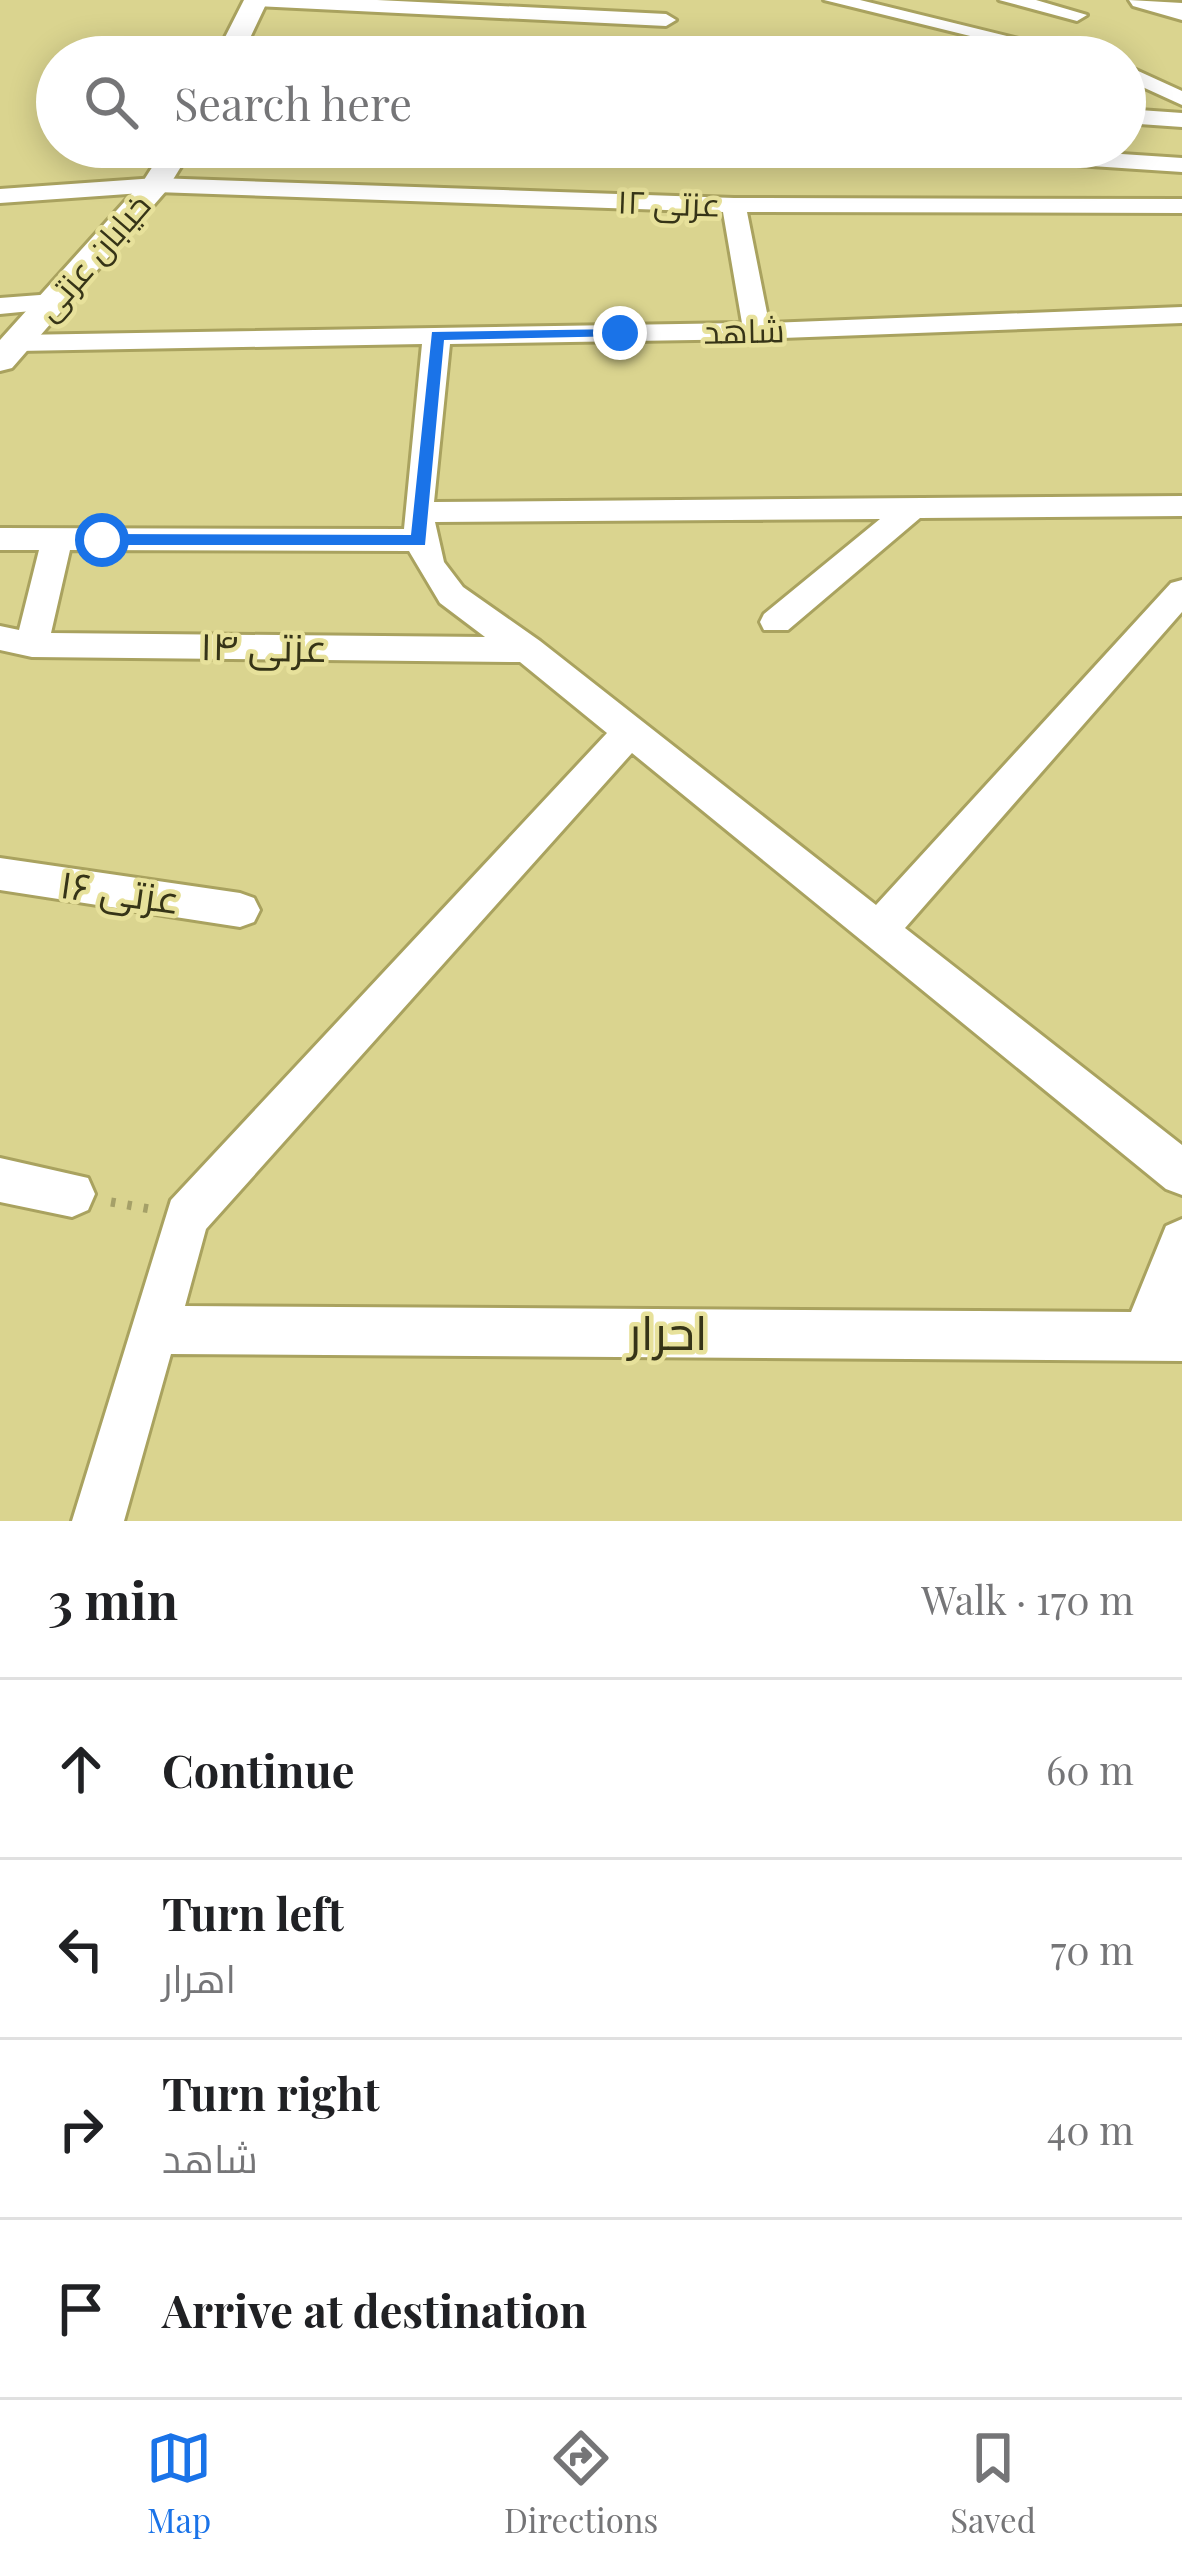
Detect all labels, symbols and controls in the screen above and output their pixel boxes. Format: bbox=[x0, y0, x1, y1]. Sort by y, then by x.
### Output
search box bbox=[36, 36, 1146, 168]
icon: search bbox=[78, 69, 144, 135]
text: Search here bbox=[174, 72, 412, 132]
street label: عزتی ۱۲ bbox=[617, 177, 721, 226]
street label: خیابان عزتی bbox=[24, 183, 159, 329]
route end bbox=[593, 306, 647, 360]
street label: شاهد bbox=[703, 306, 785, 352]
route start bbox=[75, 513, 129, 567]
street label: عزتی ۱۴ bbox=[200, 618, 328, 672]
street label: عزتی ۱۶ bbox=[57, 856, 183, 924]
street label: احرار bbox=[625, 1298, 708, 1362]
text: 3 min bbox=[48, 1565, 178, 1633]
text: Walk · 170 m bbox=[921, 1573, 1134, 1625]
icon: ahead bbox=[48, 1736, 114, 1802]
text: Continue bbox=[162, 1739, 354, 1799]
text: 60 m bbox=[1046, 1743, 1134, 1795]
text: Turn left bbox=[162, 1882, 344, 1942]
icon: left bbox=[48, 1916, 114, 1982]
text: 70 m bbox=[1050, 1923, 1134, 1975]
text: اهرار bbox=[162, 1951, 236, 2003]
text: Turn right bbox=[162, 2062, 380, 2122]
icon: right bbox=[48, 2096, 114, 2162]
text: 40 m bbox=[1047, 2103, 1134, 2155]
text: شاهد bbox=[162, 2131, 258, 2183]
icon: arrive bbox=[48, 2276, 114, 2342]
text: Arrive at destination bbox=[162, 2279, 587, 2339]
tab: Map bbox=[146, 2425, 212, 2541]
tab: Directions bbox=[504, 2425, 658, 2541]
tab: Saved bbox=[950, 2425, 1036, 2541]

